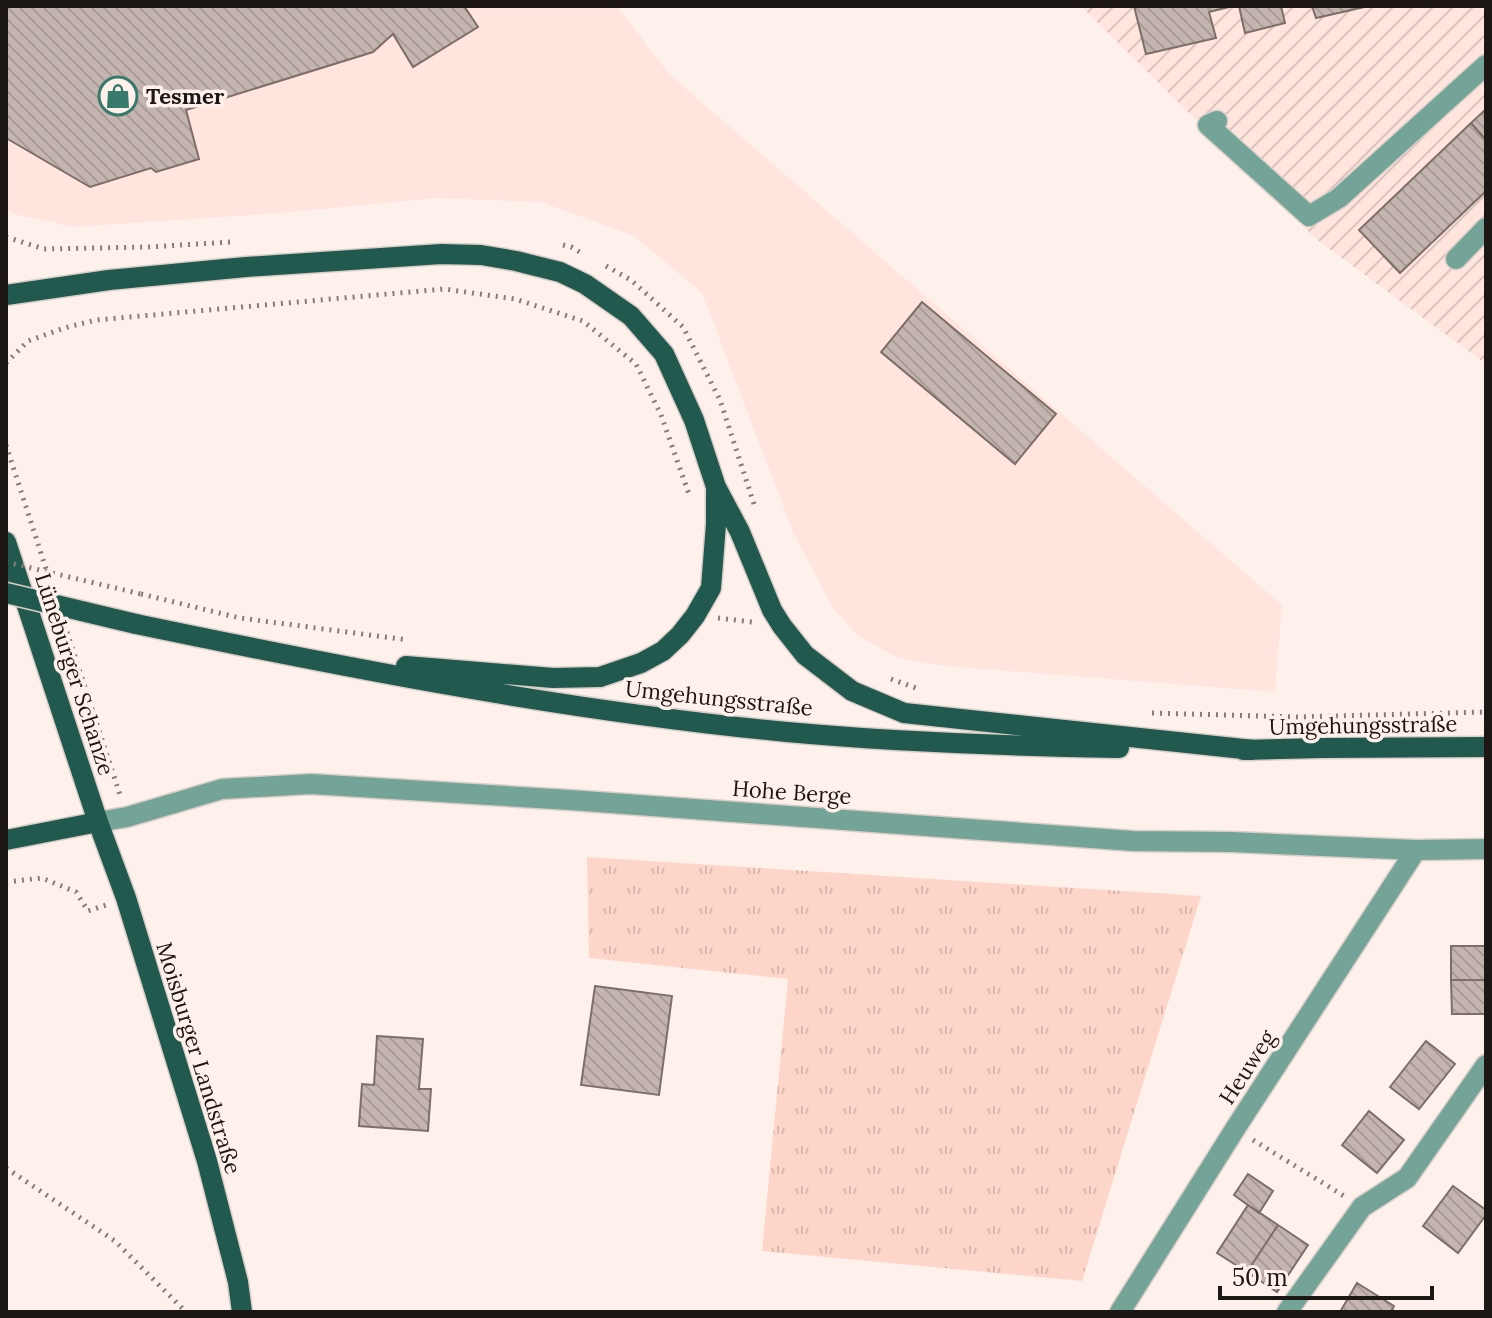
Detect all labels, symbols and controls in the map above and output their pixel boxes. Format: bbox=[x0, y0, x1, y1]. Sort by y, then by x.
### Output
shop icon: Tesmer bbox=[97, 75, 139, 117]
place label: Tesmer bbox=[146, 82, 225, 110]
street label: Lüneburger Schanze bbox=[29, 569, 121, 779]
street label: Umgehungsstraße bbox=[624, 674, 814, 722]
street label: Umgehungsstraße bbox=[1268, 709, 1458, 741]
street label: Hohe Berge bbox=[731, 774, 853, 810]
street label: Moisburger Landstraße bbox=[150, 939, 248, 1178]
street label: Heuweg bbox=[1213, 1024, 1282, 1109]
scale bar bbox=[1220, 1250, 1432, 1300]
text: 50 m bbox=[1232, 1262, 1288, 1293]

